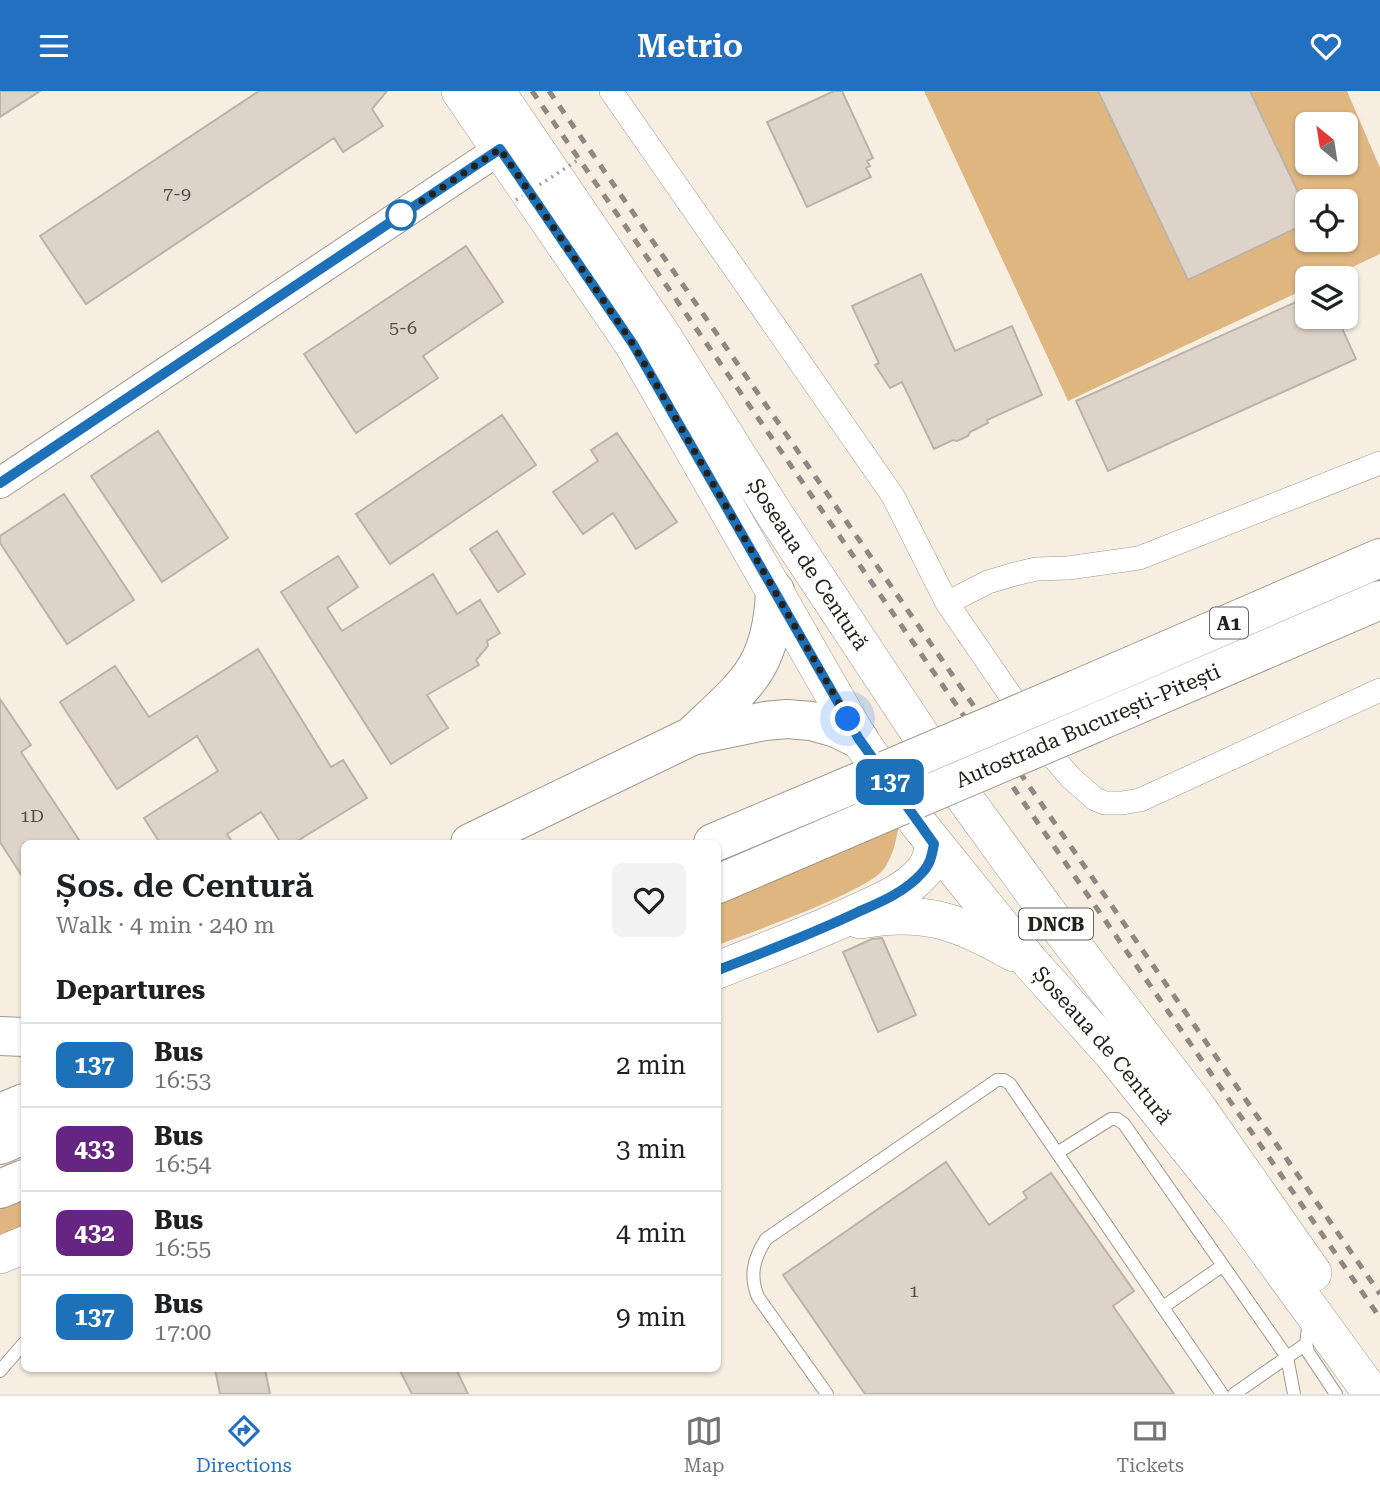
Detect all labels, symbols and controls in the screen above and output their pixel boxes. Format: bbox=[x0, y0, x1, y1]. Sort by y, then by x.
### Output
icon: menu bbox=[35, 27, 73, 65]
text: Metrio bbox=[637, 27, 743, 65]
icon: heart bbox=[1307, 27, 1345, 65]
north arrow bbox=[1295, 112, 1358, 175]
map controls bbox=[1295, 112, 1358, 329]
house number: 7-9 bbox=[163, 183, 191, 204]
button: locate bbox=[1295, 189, 1358, 252]
unlabelled marker bbox=[386, 200, 416, 230]
button: layers bbox=[1295, 266, 1358, 329]
house number: 5-6 bbox=[389, 317, 417, 338]
street label: Șoseaua de Centură bbox=[742, 474, 873, 655]
road number: A1 bbox=[1210, 607, 1248, 639]
street label: Autostrada București-Pitești bbox=[952, 659, 1225, 795]
your location bbox=[830, 701, 865, 736]
line badge: 137 bbox=[850, 759, 930, 805]
text: 137 bbox=[870, 768, 910, 796]
house number: 1D bbox=[20, 805, 44, 826]
button: heart bbox=[612, 863, 686, 937]
text: Șos. de Centură bbox=[56, 866, 314, 905]
road number: DNCB bbox=[1019, 909, 1093, 939]
text: Walk · 4 min · 240 m bbox=[56, 912, 275, 939]
street label: Șoseaua de Centură bbox=[1026, 962, 1177, 1129]
text: Departures bbox=[56, 975, 205, 1005]
text: Bus bbox=[154, 1037, 203, 1067]
text: 2 min bbox=[616, 1050, 686, 1080]
text: 137 bbox=[74, 1051, 115, 1079]
text: 16:53 bbox=[154, 1067, 211, 1094]
text: Bus bbox=[154, 1121, 203, 1151]
text: 3 min bbox=[616, 1134, 686, 1164]
text: 433 bbox=[74, 1135, 115, 1163]
text: 16:54 bbox=[154, 1151, 211, 1178]
text: Bus bbox=[154, 1205, 203, 1235]
text: 4 min bbox=[616, 1218, 686, 1248]
text: 432 bbox=[74, 1219, 115, 1247]
text: 16:55 bbox=[154, 1235, 211, 1262]
house number: 1 bbox=[909, 1280, 919, 1301]
text: Bus bbox=[154, 1289, 203, 1319]
text: 9 min bbox=[616, 1302, 686, 1332]
text: 137 bbox=[74, 1303, 115, 1331]
text: 17:00 bbox=[154, 1319, 211, 1346]
tab: Directions bbox=[196, 1412, 292, 1477]
tab: Map bbox=[684, 1412, 724, 1477]
tab: Tickets bbox=[1117, 1412, 1184, 1477]

